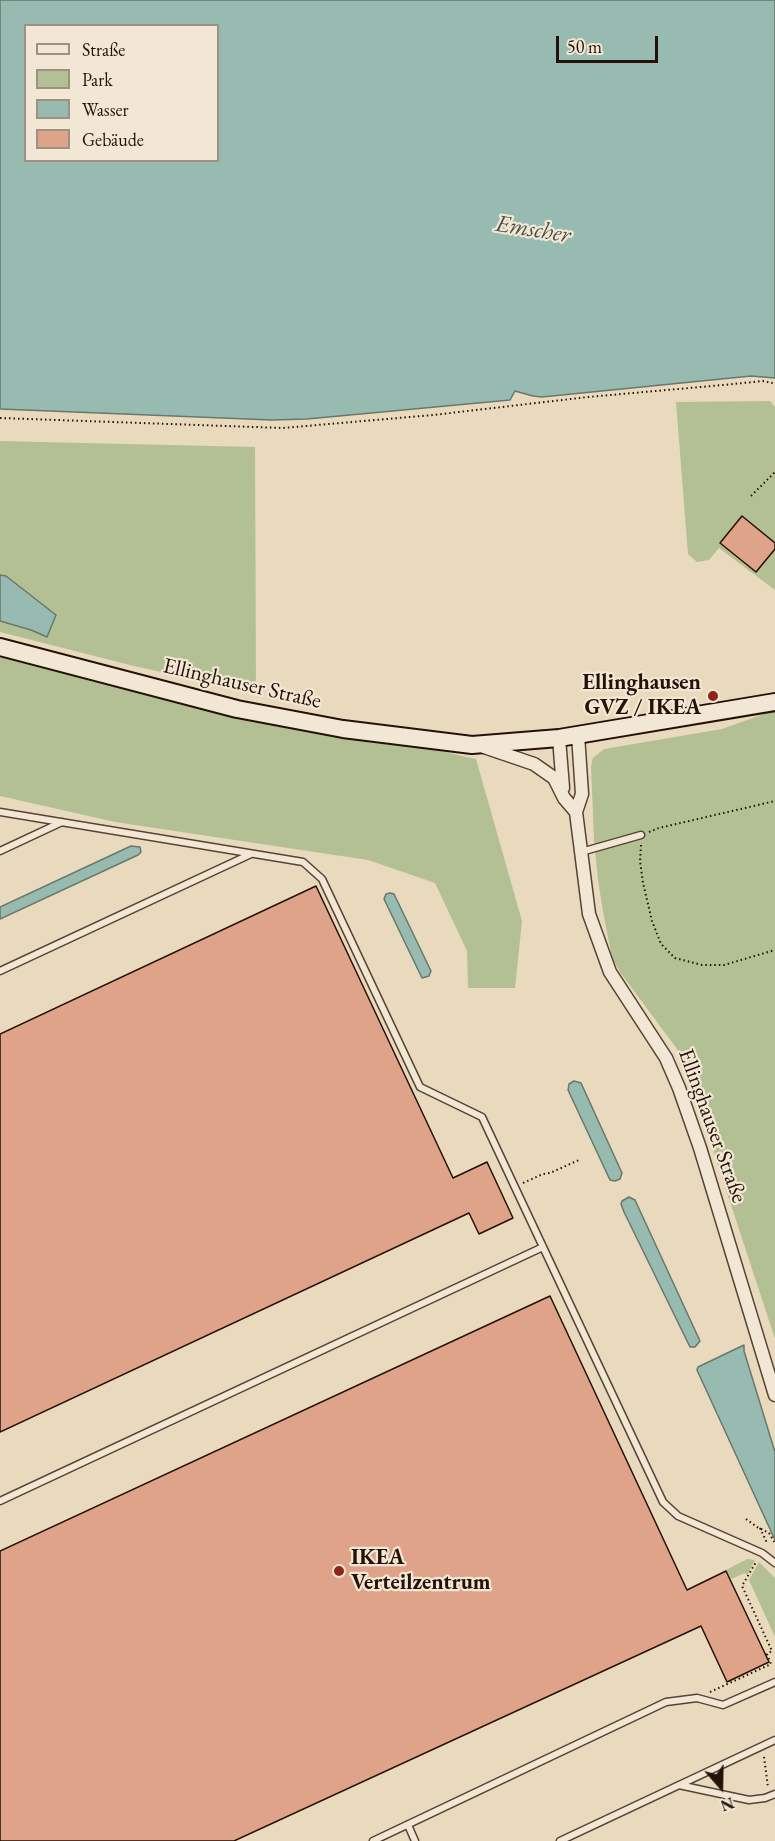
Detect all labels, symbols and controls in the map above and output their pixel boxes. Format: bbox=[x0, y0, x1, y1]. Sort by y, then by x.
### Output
legend bbox=[24, 24, 219, 162]
scale bar bbox=[559, 24, 661, 62]
text: 50 m bbox=[567, 35, 602, 58]
text: Straße bbox=[82, 38, 125, 61]
text: Park bbox=[82, 68, 113, 91]
text: Wasser bbox=[82, 98, 129, 121]
text: Gebäude bbox=[82, 128, 144, 151]
water label: Emscher bbox=[494, 210, 572, 250]
street label: Ellinghauser Straße bbox=[160, 653, 324, 715]
place label: Ellinghausen GVZ / IKEA bbox=[582, 670, 701, 722]
marker: Ellinghausen GVZ / IKEA bbox=[706, 689, 720, 703]
street label: Ellinghauser Straße bbox=[672, 1046, 752, 1206]
place label: IKEA Verteilzentrum bbox=[351, 1545, 491, 1597]
marker: IKEA Verteilzentrum bbox=[332, 1564, 346, 1578]
north arrow bbox=[691, 1757, 751, 1817]
text: N bbox=[718, 1792, 737, 1816]

